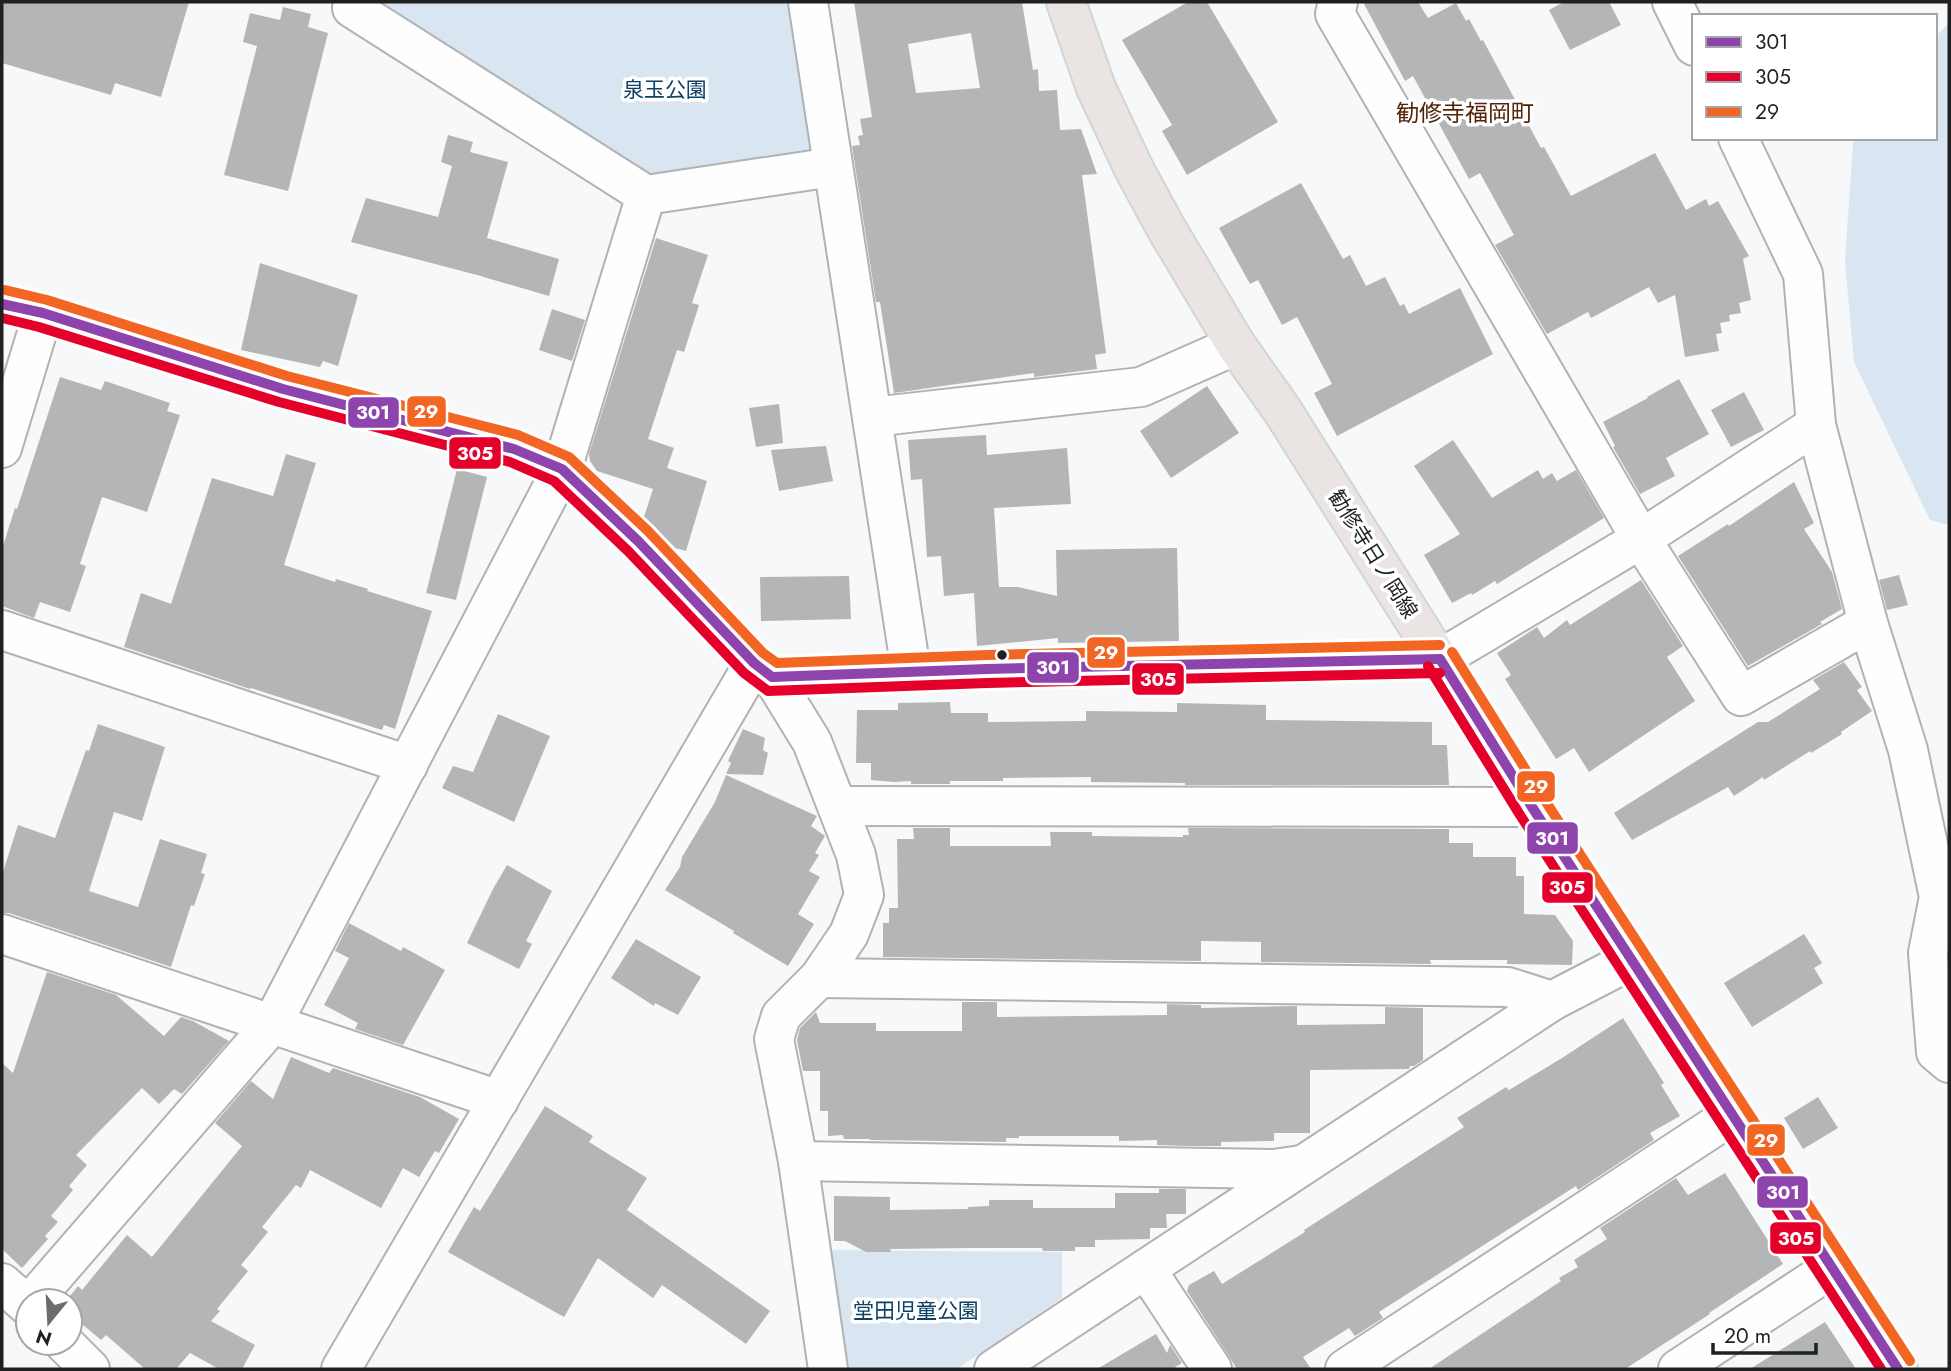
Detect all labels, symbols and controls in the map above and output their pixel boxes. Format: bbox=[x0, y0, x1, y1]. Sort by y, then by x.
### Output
legend bbox=[1692, 14, 1937, 140]
text: 301 bbox=[1755, 27, 1789, 57]
text: 305 bbox=[1755, 62, 1791, 92]
park label: 泉玉公園 bbox=[623, 75, 707, 105]
district label: 勧修寺福岡町 bbox=[1396, 96, 1534, 130]
text: 29 bbox=[1755, 97, 1779, 127]
line badge: 29 bbox=[406, 395, 447, 428]
line badge: 301 bbox=[347, 396, 400, 429]
text: 29 bbox=[413, 398, 439, 425]
text: 301 bbox=[356, 399, 390, 426]
line badge: 305 bbox=[448, 436, 502, 470]
text: 305 bbox=[457, 440, 493, 467]
street label: 勧修寺日ノ岡線 bbox=[1321, 484, 1425, 624]
line badge: 29 bbox=[1086, 636, 1126, 669]
text: 29 bbox=[1093, 639, 1119, 666]
unlabelled marker bbox=[995, 648, 1009, 662]
line badge: 301 bbox=[1026, 651, 1080, 684]
text: 301 bbox=[1036, 654, 1070, 681]
line badge: 305 bbox=[1131, 662, 1185, 696]
text: 305 bbox=[1140, 666, 1176, 693]
line badge: 29 bbox=[1516, 770, 1556, 803]
text: 29 bbox=[1523, 773, 1549, 800]
line badge: 301 bbox=[1526, 821, 1579, 855]
text: 301 bbox=[1535, 825, 1569, 852]
line badge: 305 bbox=[1541, 871, 1594, 904]
text: 305 bbox=[1549, 874, 1585, 901]
line badge: 29 bbox=[1746, 1123, 1786, 1157]
text: 29 bbox=[1753, 1127, 1779, 1154]
line badge: 301 bbox=[1756, 1175, 1809, 1209]
text: 301 bbox=[1766, 1179, 1800, 1206]
line badge: 305 bbox=[1769, 1221, 1822, 1255]
text: 305 bbox=[1778, 1225, 1814, 1252]
north arrow bbox=[14, 1287, 84, 1357]
park label: 堂田児童公園 bbox=[853, 1296, 979, 1326]
scale bar bbox=[1713, 1312, 1816, 1356]
text: 20 m bbox=[1724, 1321, 1771, 1351]
text: N bbox=[33, 1323, 55, 1353]

